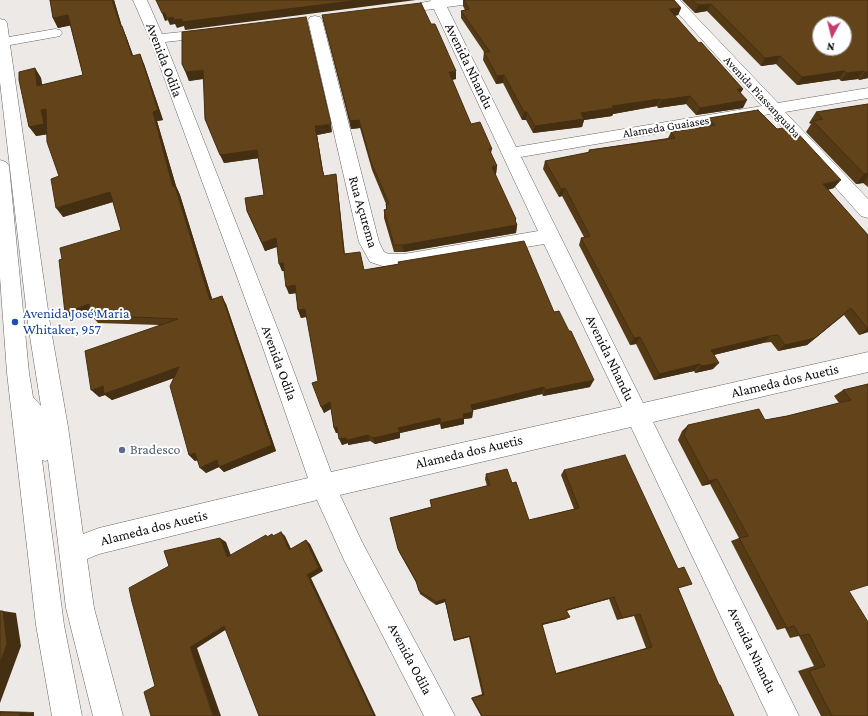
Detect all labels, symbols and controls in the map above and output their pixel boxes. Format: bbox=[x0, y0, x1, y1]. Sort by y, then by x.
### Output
north arrow bbox=[812, 16, 852, 56]
street label: Avenida Odila bbox=[142, 20, 186, 100]
street label: Avenida Nhandu bbox=[441, 20, 497, 112]
text: N bbox=[826, 41, 835, 53]
street label: Avenida Piassanguaba bbox=[720, 53, 804, 141]
street label: Alameda Guaiases bbox=[622, 113, 710, 141]
street label: Rua Açurema bbox=[345, 174, 381, 250]
place label: Avenida José Maria Whitaker, 957 bbox=[23, 306, 129, 338]
street label: Avenida Nhandu bbox=[582, 312, 638, 404]
marker: Avenida José Maria Whitaker, 957 bbox=[10, 317, 20, 327]
street label: Avenida Odila bbox=[258, 323, 300, 403]
street label: Alameda dos Auetis bbox=[730, 360, 840, 402]
street label: Alameda dos Auetis bbox=[414, 431, 524, 473]
place label: Bradesco bbox=[130, 442, 181, 458]
marker: Bradesco bbox=[117, 445, 127, 455]
street label: Alameda dos Auetis bbox=[99, 507, 209, 549]
street label: Avenida Nhandu bbox=[724, 604, 780, 696]
street label: Avenida Odila bbox=[384, 620, 436, 698]

